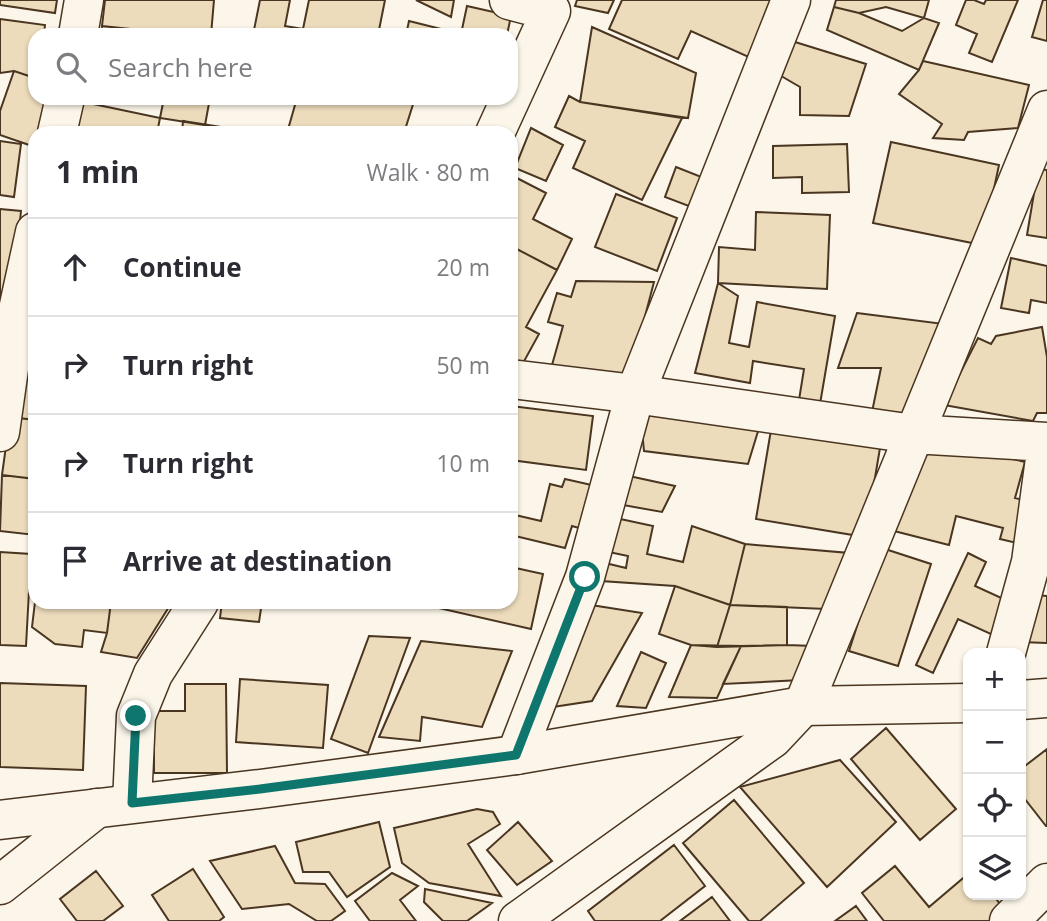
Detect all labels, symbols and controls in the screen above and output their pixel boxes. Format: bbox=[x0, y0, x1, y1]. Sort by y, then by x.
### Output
search box bbox=[28, 28, 518, 105]
icon: search bbox=[52, 48, 90, 86]
text: Search here bbox=[108, 49, 253, 85]
text: 1 min bbox=[56, 151, 139, 192]
text: Walk · 80 m bbox=[367, 156, 490, 188]
icon: ahead bbox=[56, 248, 94, 286]
text: Continue bbox=[123, 249, 242, 285]
text: 20 m bbox=[436, 251, 490, 283]
icon: right bbox=[56, 346, 94, 384]
text: Turn right bbox=[123, 347, 254, 383]
text: 50 m bbox=[436, 349, 490, 381]
icon: right bbox=[56, 444, 94, 482]
text: Turn right bbox=[123, 445, 254, 481]
text: 10 m bbox=[436, 447, 490, 479]
icon: arrive bbox=[56, 542, 94, 580]
text: Arrive at destination bbox=[123, 543, 392, 579]
route start bbox=[569, 561, 600, 592]
map controls bbox=[963, 648, 1026, 900]
button: + bbox=[963, 648, 1026, 711]
route end bbox=[120, 700, 151, 731]
button: − bbox=[963, 711, 1026, 774]
button: locate bbox=[963, 774, 1026, 837]
button: layers bbox=[963, 837, 1026, 900]

